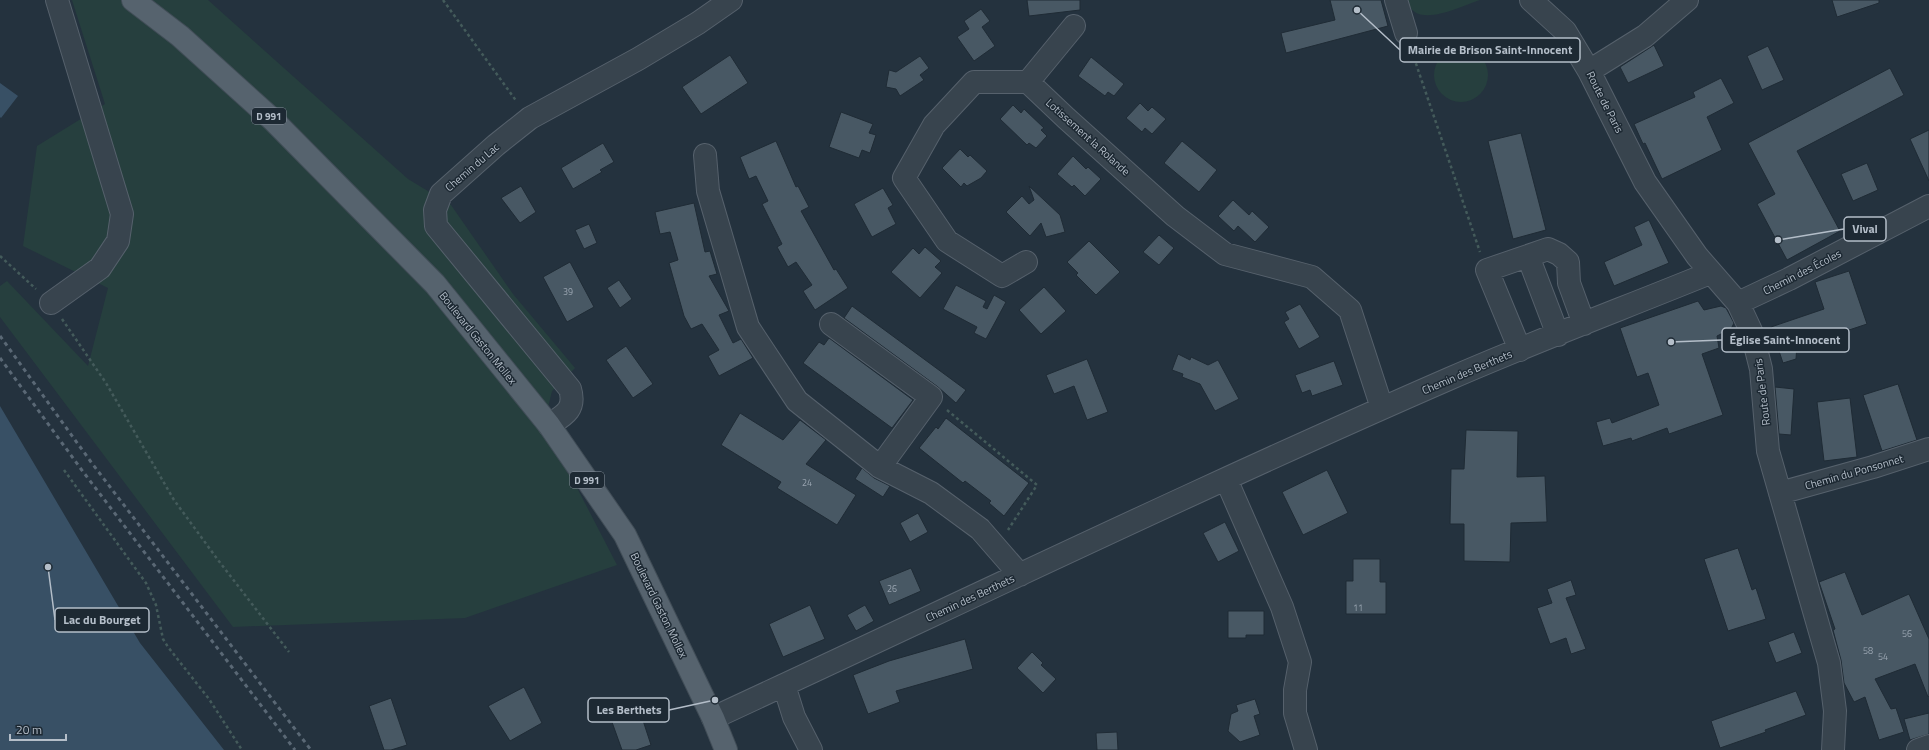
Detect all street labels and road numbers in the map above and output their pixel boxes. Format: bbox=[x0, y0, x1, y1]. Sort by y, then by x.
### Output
street label: Route de Paris bbox=[1583, 68, 1627, 136]
street label: Lotissement la Rolande bbox=[1042, 95, 1134, 179]
road number: D 991 bbox=[252, 108, 286, 124]
street label: Chemin du Lac bbox=[441, 139, 503, 195]
street label: Chemin des Écoles bbox=[1760, 245, 1844, 299]
street label: Boulevard Gaston Mollex bbox=[436, 288, 520, 388]
street label: Chemin des Berthets bbox=[1419, 346, 1515, 398]
street label: Route de Paris bbox=[1750, 358, 1774, 426]
street label: Chemin du Ponsonnet bbox=[1803, 450, 1905, 494]
road number: D 991 bbox=[570, 472, 604, 488]
street label: Boulevard Gaston Mollex bbox=[627, 550, 691, 660]
street label: Chemin des Berthets bbox=[923, 570, 1017, 626]

